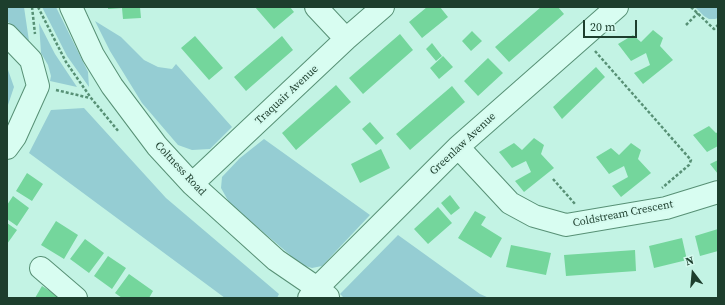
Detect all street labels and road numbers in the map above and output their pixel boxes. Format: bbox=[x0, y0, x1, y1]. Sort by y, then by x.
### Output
street label: Traquair Avenue bbox=[253, 62, 321, 128]
street label: Greenlaw Avenue bbox=[427, 110, 499, 178]
street label: Coltness Road bbox=[152, 139, 208, 199]
street label: Coldstream Crescent bbox=[572, 198, 674, 230]

